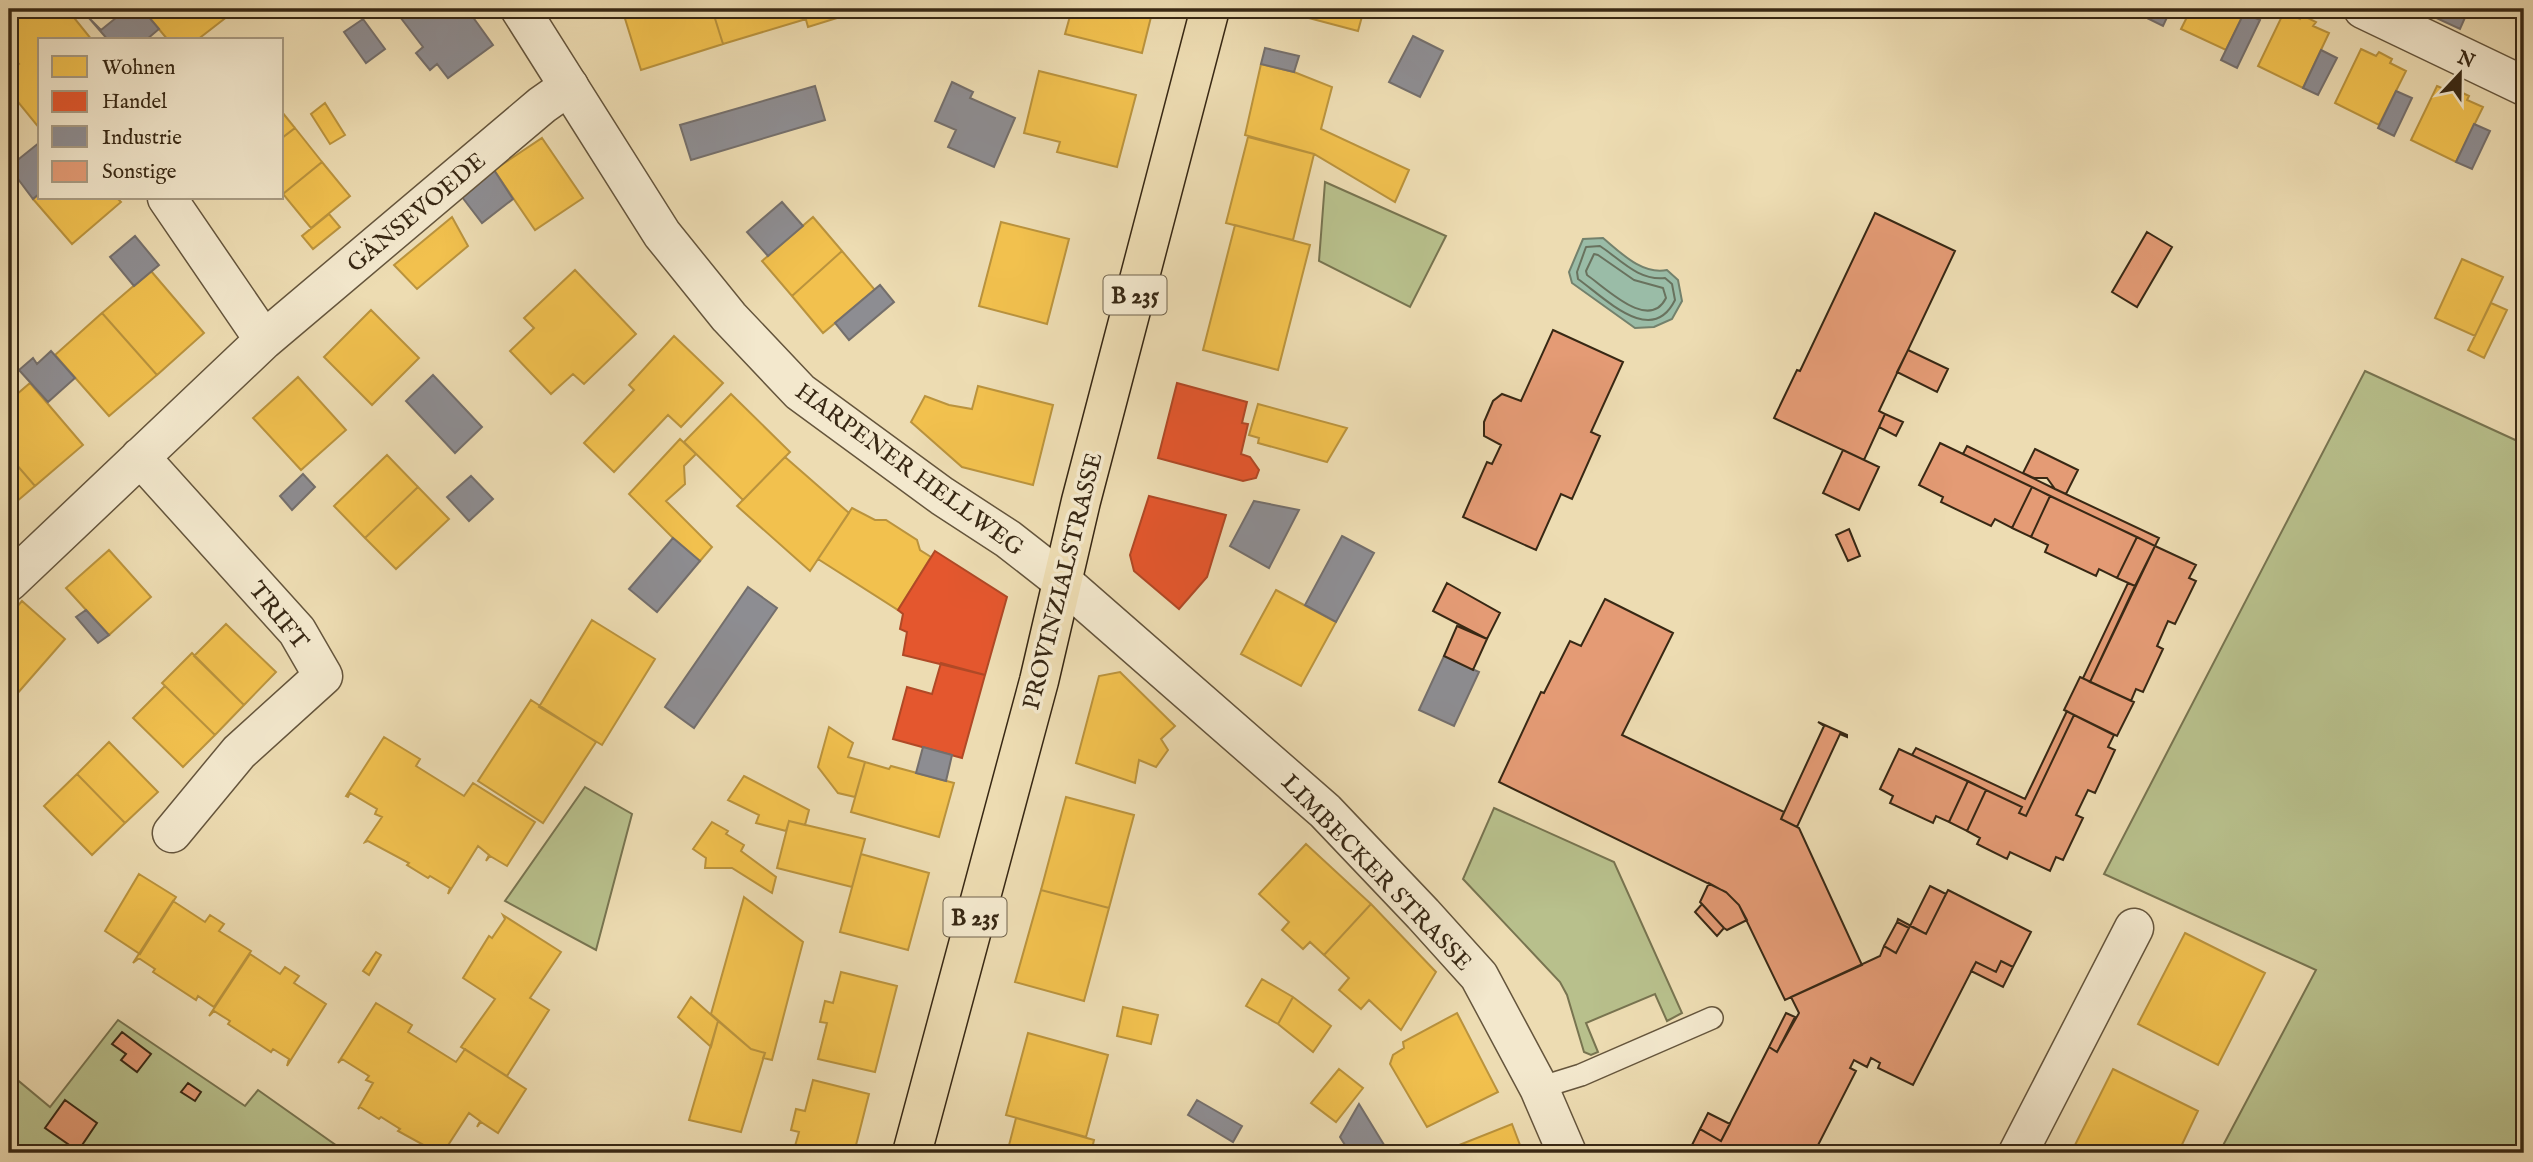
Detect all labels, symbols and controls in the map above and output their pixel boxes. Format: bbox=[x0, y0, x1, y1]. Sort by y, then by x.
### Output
legend bbox=[38, 38, 284, 200]
north arrow bbox=[2424, 38, 2494, 108]
text: N bbox=[2453, 46, 2478, 75]
text: Wohnen bbox=[102, 55, 175, 82]
text: Handel bbox=[102, 89, 167, 116]
text: Industrie bbox=[102, 125, 182, 152]
street label: GÄNSEVOEDE bbox=[341, 146, 493, 280]
text: Sonstige bbox=[102, 159, 177, 186]
road number: B 235 bbox=[1104, 276, 1166, 314]
street label: HARPENER HELLWEG bbox=[789, 377, 1030, 564]
street label: PROVINZIALSTRASSE bbox=[1016, 450, 1110, 713]
street label: TRIFT bbox=[241, 576, 315, 657]
street label: LIMBECKER STRASSE bbox=[1274, 768, 1478, 978]
road number: B 235 bbox=[944, 898, 1006, 936]

